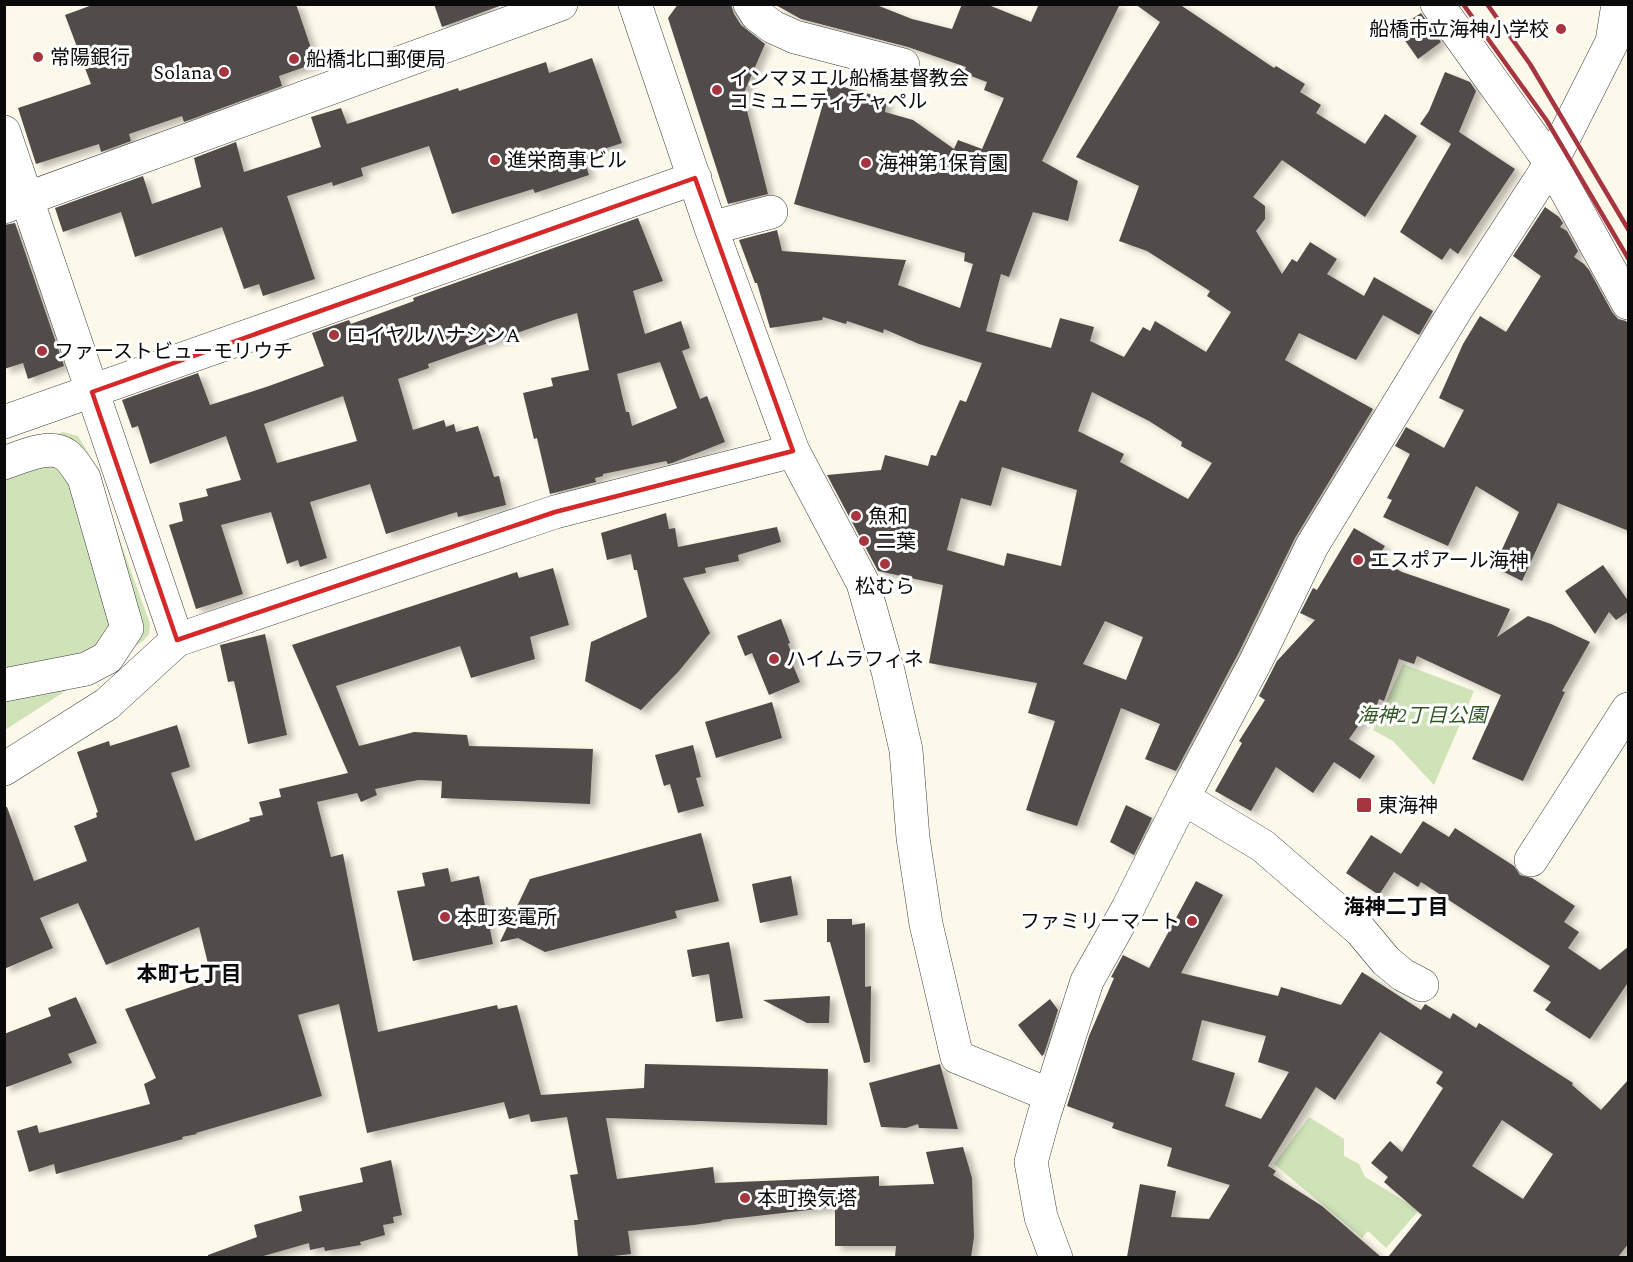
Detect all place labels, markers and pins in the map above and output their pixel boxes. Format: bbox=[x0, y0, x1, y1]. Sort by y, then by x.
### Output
place label: 船橋市立海神小学校 bbox=[1369, 15, 1549, 45]
marker: 船橋市立海神小学校 bbox=[1554, 22, 1568, 36]
place label: 常陽銀行 bbox=[50, 43, 130, 73]
place label: 船橋北口郵便局 bbox=[306, 45, 446, 75]
marker: 常陽銀行 bbox=[31, 50, 45, 64]
marker: 船橋北口郵便局 bbox=[287, 52, 301, 66]
place label: Solana bbox=[153, 58, 212, 88]
place label: インマヌエル船橋基督教会 コミュニティチャペル bbox=[729, 64, 969, 117]
marker: Solana bbox=[217, 65, 231, 79]
marker: インマヌエル船橋基督教会 コミュニティチャペル bbox=[710, 83, 724, 97]
place label: 進栄商事ビル bbox=[507, 146, 627, 176]
place label: 海神第1保育園 bbox=[878, 149, 1008, 179]
marker: 進栄商事ビル bbox=[488, 153, 502, 167]
marker: 海神第1保育園 bbox=[859, 156, 873, 170]
place label: ロイヤルハナシンA bbox=[346, 321, 520, 351]
marker: ロイヤルハナシンA bbox=[327, 328, 341, 342]
place label: ファーストビューモリウチ bbox=[54, 337, 293, 367]
marker: ファーストビューモリウチ bbox=[35, 344, 49, 358]
place label: 魚和 bbox=[868, 502, 908, 532]
marker: 魚和 bbox=[849, 509, 863, 523]
place label: 二葉 bbox=[876, 527, 916, 557]
marker: 二葉 bbox=[857, 534, 871, 548]
place label: エスポアール海神 bbox=[1370, 546, 1529, 576]
marker: エスポアール海神 bbox=[1351, 553, 1365, 567]
marker: 松むら bbox=[878, 557, 892, 571]
place label: 松むら bbox=[855, 572, 915, 602]
place label: ハイムラフィネ bbox=[786, 645, 924, 675]
marker: ハイムラフィネ bbox=[767, 652, 781, 666]
place label: 東海神 bbox=[1378, 791, 1438, 821]
marker: 東海神 bbox=[1355, 796, 1373, 814]
place label: 本町変電所 bbox=[457, 903, 557, 933]
place label: ファミリーマート bbox=[1020, 907, 1180, 937]
marker: 本町変電所 bbox=[438, 910, 452, 924]
marker: ファミリーマート bbox=[1185, 914, 1199, 928]
place label: 本町換気塔 bbox=[757, 1184, 857, 1214]
marker: 本町換気塔 bbox=[738, 1191, 752, 1205]

